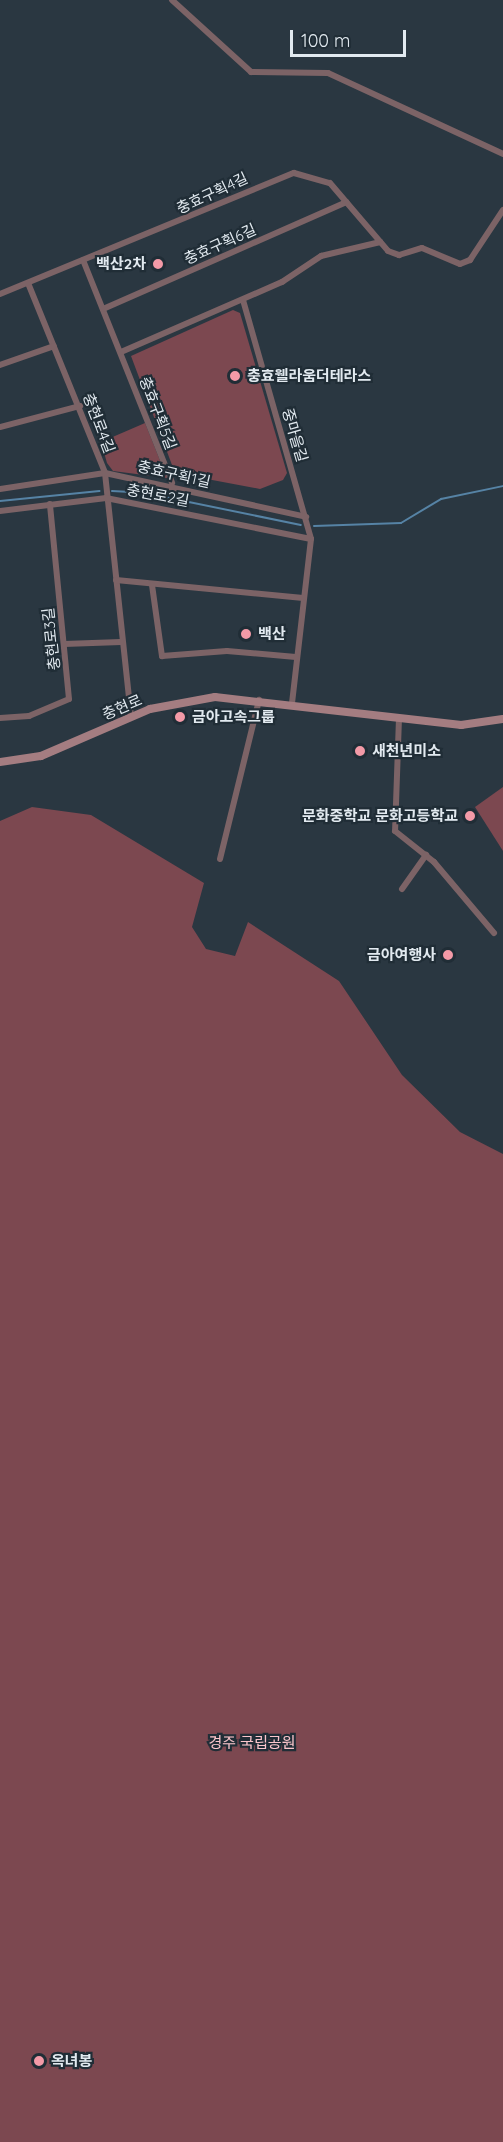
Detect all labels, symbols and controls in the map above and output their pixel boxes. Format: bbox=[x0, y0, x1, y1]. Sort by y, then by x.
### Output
scale bar bbox=[293, 18, 408, 56]
text: 100 m bbox=[301, 29, 350, 52]
street label: 충효구획4길 bbox=[173, 169, 251, 217]
street label: 충효구획6길 bbox=[181, 220, 259, 268]
place label: 백산2차 bbox=[96, 255, 146, 273]
marker: 백산2차 bbox=[151, 257, 165, 271]
place label: 충효웰라움더테라스 bbox=[247, 367, 371, 385]
marker: 충효웰라움더테라스 bbox=[228, 369, 242, 383]
street label: 충효구획5길 bbox=[136, 374, 180, 452]
street label: 충현로4길 bbox=[79, 390, 119, 456]
street label: 중마을길 bbox=[279, 406, 311, 464]
street label: 충효구획1길 bbox=[136, 457, 212, 491]
street label: 충현로2길 bbox=[125, 480, 191, 510]
street label: 충현로3길 bbox=[39, 607, 63, 671]
place label: 백산 bbox=[258, 625, 286, 643]
marker: 백산 bbox=[239, 627, 253, 641]
street label: 충현로 bbox=[99, 691, 145, 723]
place label: 금아고속그룹 bbox=[192, 708, 275, 726]
marker: 금아고속그룹 bbox=[173, 710, 187, 724]
place label: 새천년미소 bbox=[372, 742, 441, 760]
marker: 새천년미소 bbox=[353, 744, 367, 758]
place label: 문화중학교 문화고등학교 bbox=[302, 807, 458, 825]
marker: 문화중학교 문화고등학교 bbox=[463, 809, 477, 823]
place label: 금아여행사 bbox=[367, 946, 436, 964]
marker: 금아여행사 bbox=[441, 948, 455, 962]
park label: 경주 국립공원 bbox=[209, 1734, 295, 1752]
place label: 옥녀봉 bbox=[51, 2052, 92, 2070]
marker: 옥녀봉 bbox=[32, 2054, 46, 2068]

